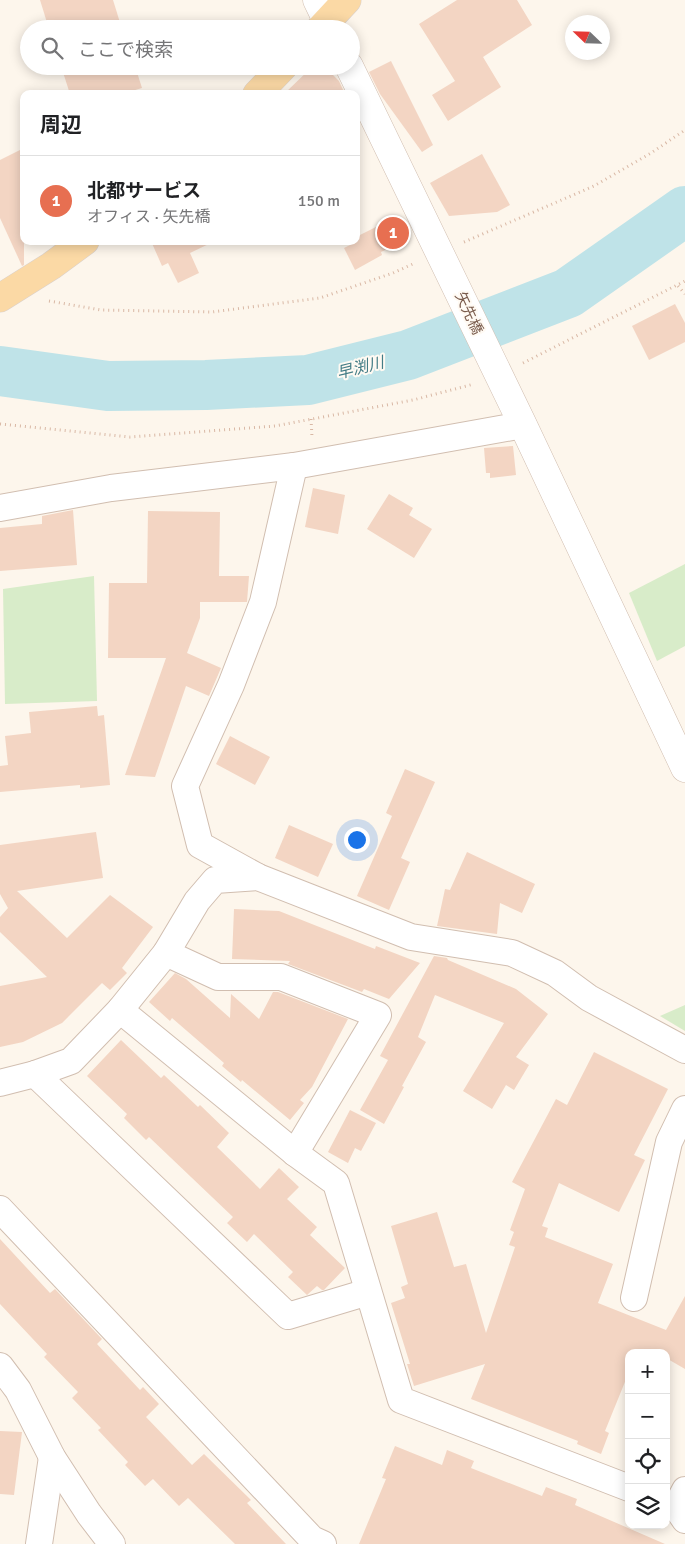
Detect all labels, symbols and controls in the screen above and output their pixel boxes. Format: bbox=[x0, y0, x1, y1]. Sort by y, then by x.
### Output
north arrow bbox=[565, 15, 610, 60]
search box bbox=[20, 20, 360, 75]
icon: search bbox=[38, 34, 66, 62]
text: ここで検索 bbox=[78, 38, 173, 62]
text: 周辺 bbox=[40, 112, 82, 138]
text: 北都サービス bbox=[87, 179, 201, 203]
text: 1 bbox=[52, 191, 60, 211]
text: 150 m bbox=[298, 191, 340, 211]
text: オフィス · 矢先橋 bbox=[87, 207, 211, 227]
pin: 1 bbox=[377, 214, 409, 252]
street label: 矢先橋 bbox=[451, 289, 487, 337]
water label: 早渕川 bbox=[335, 352, 388, 383]
your location bbox=[344, 827, 370, 853]
map controls bbox=[625, 1349, 670, 1529]
button: + bbox=[625, 1349, 670, 1394]
button: − bbox=[625, 1394, 670, 1439]
button: locate bbox=[625, 1439, 670, 1484]
button: layers bbox=[625, 1484, 670, 1529]

